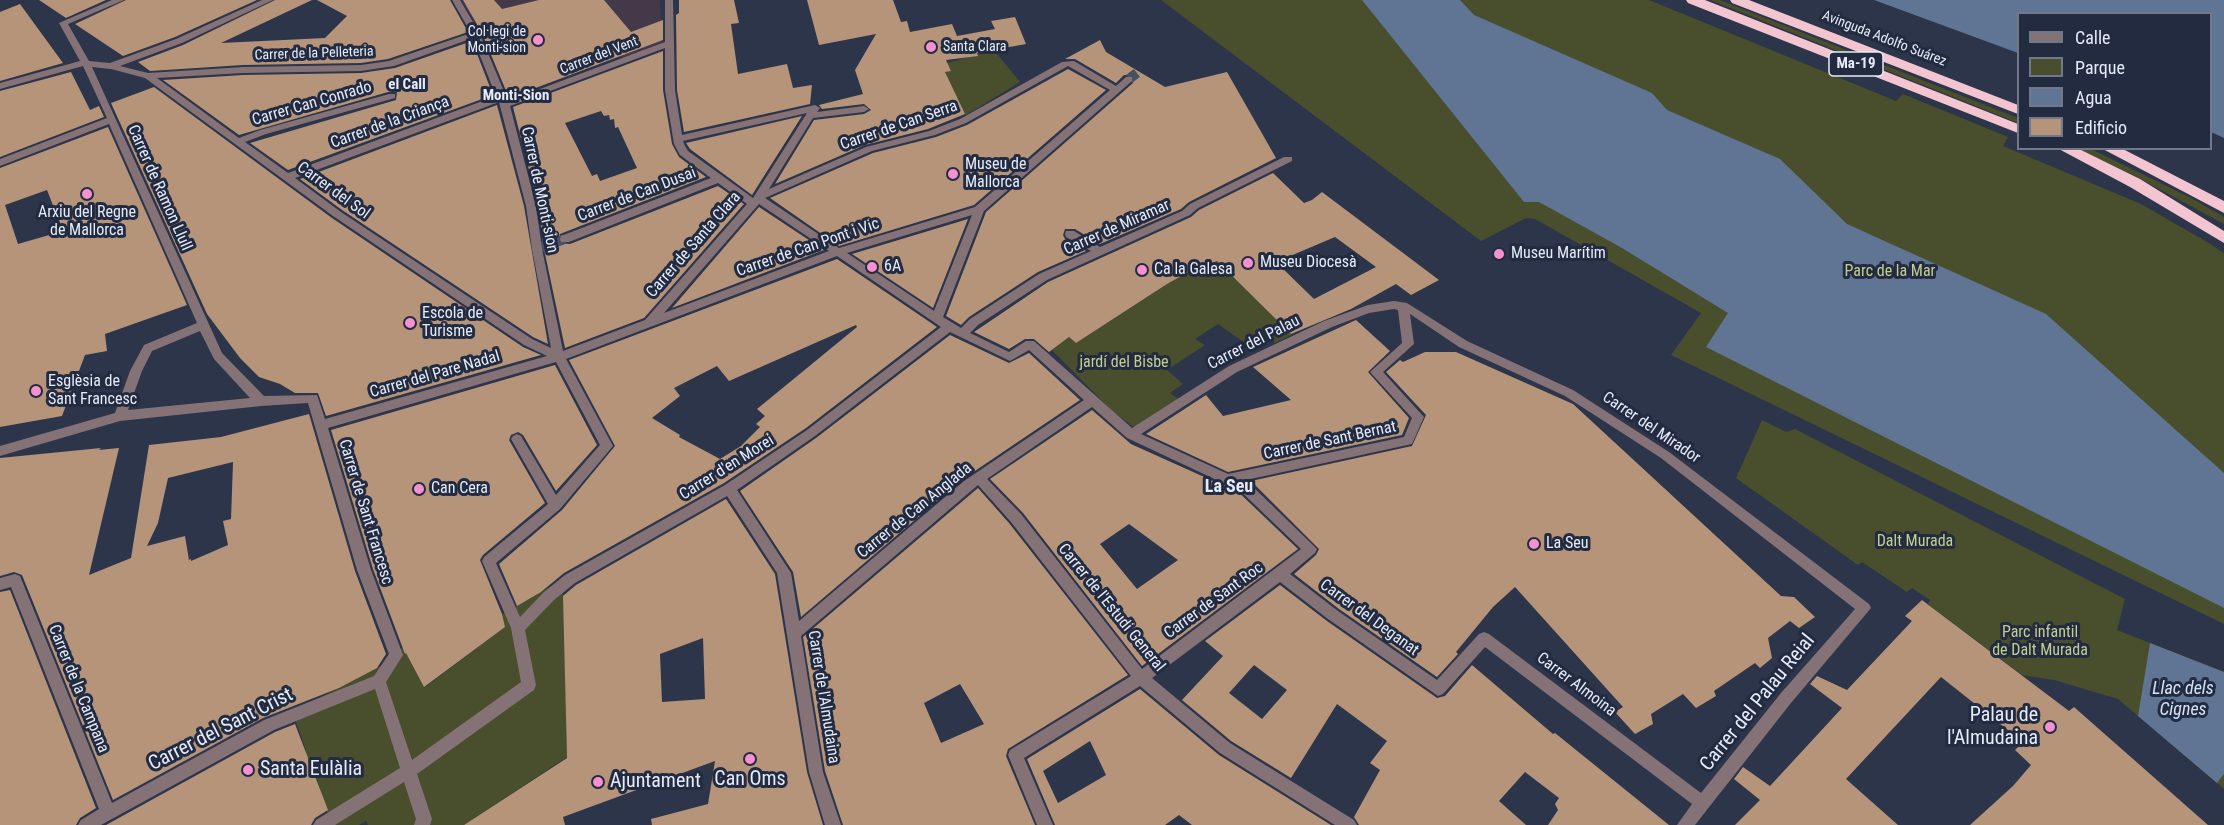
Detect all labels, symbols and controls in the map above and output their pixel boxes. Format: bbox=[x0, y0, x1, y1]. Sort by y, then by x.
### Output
street label: Avinguda Adolfo Suárez bbox=[1819, 8, 1949, 70]
legend bbox=[2017, 12, 2212, 150]
place label: Col·legi de Monti-sion bbox=[467, 24, 526, 56]
text: Calle bbox=[2075, 27, 2111, 48]
marker: Col·legi de Monti-sion bbox=[531, 33, 545, 47]
street label: Carrer del Vent bbox=[558, 33, 640, 79]
place label: Santa Clara bbox=[943, 39, 1006, 55]
marker: Santa Clara bbox=[924, 40, 938, 54]
street label: Carrer de la Pelleteria bbox=[254, 44, 374, 64]
road number: Ma-19 bbox=[1829, 52, 1883, 76]
text: Parque bbox=[2075, 57, 2125, 78]
district label: el Call bbox=[388, 76, 426, 94]
street label: Carrer Can Conrado bbox=[250, 78, 374, 130]
district label: Monti-Sion bbox=[483, 87, 549, 105]
text: Agua bbox=[2075, 87, 2112, 108]
street label: Carrer de la Criança bbox=[328, 93, 452, 153]
street label: Carrer de Can Serra bbox=[838, 97, 960, 155]
text: Edificio bbox=[2075, 117, 2127, 138]
street label: Carrer de Ramon Llull bbox=[123, 122, 195, 254]
street label: Carrer de Monti-sion bbox=[516, 125, 562, 255]
place label: Museu de Mallorca bbox=[965, 155, 1026, 193]
street label: Carrer del Sol bbox=[293, 158, 373, 224]
street label: Carrer de Can Dusai bbox=[575, 164, 699, 226]
marker: Museu de Mallorca bbox=[946, 167, 960, 181]
marker: Arxiu del Regne de Mallorca bbox=[80, 187, 94, 201]
street label: Carrer de Santa Clara bbox=[643, 188, 745, 302]
street label: Carrer de Miramar bbox=[1061, 196, 1173, 260]
place label: Arxiu del Regne de Mallorca bbox=[38, 203, 136, 241]
street label: Carrer de Can Pont i Vic bbox=[734, 215, 882, 281]
place label: Museu Marítim bbox=[1511, 244, 1606, 264]
marker: Museu Marítim bbox=[1492, 247, 1506, 261]
place label: Museu Diocesà bbox=[1260, 253, 1357, 273]
marker: Museu Diocesà bbox=[1241, 256, 1255, 270]
place label: 6A bbox=[884, 257, 901, 277]
marker: 6A bbox=[865, 260, 879, 274]
place label: Ca la Galesa bbox=[1154, 260, 1233, 280]
park label: Parc de la Mar bbox=[1845, 262, 1935, 282]
marker: Ca la Galesa bbox=[1135, 263, 1149, 277]
place label: Escola de Turisme bbox=[422, 304, 483, 342]
street label: Carrer del Palau bbox=[1205, 312, 1303, 374]
marker: Escola de Turisme bbox=[403, 316, 417, 330]
street label: Carrer del Pare Nadal bbox=[368, 347, 502, 403]
park label: jardí del Bisbe bbox=[1079, 353, 1169, 373]
place label: Esglèsia de Sant Francesc bbox=[48, 372, 137, 410]
marker: Esglèsia de Sant Francesc bbox=[29, 384, 43, 398]
street label: Carrer del Mirador bbox=[1598, 388, 1704, 468]
street label: Carrer de Sant Bernat bbox=[1262, 418, 1398, 464]
street label: Carrer d'en Morei bbox=[676, 431, 778, 505]
street label: Carrer de Sant Francesc bbox=[334, 437, 396, 587]
street label: Carrer de Can Anglada bbox=[854, 459, 976, 563]
district label: La Seu bbox=[1205, 476, 1253, 498]
place label: Can Cera bbox=[431, 479, 488, 499]
marker: Can Cera bbox=[412, 482, 426, 496]
park label: Dalt Murada bbox=[1877, 532, 1953, 552]
place label: La Seu bbox=[1546, 534, 1588, 554]
marker: La Seu bbox=[1527, 537, 1541, 551]
street label: Carrer de l'Estudi General bbox=[1053, 540, 1169, 676]
street label: Carrer de Sant Roc bbox=[1161, 559, 1267, 643]
street label: Carrer del Deganat bbox=[1316, 576, 1422, 660]
street label: Carrer de la Campana bbox=[44, 622, 112, 756]
park label: Parc infantil de Dalt Murada bbox=[1992, 623, 2088, 661]
street label: Carrer de l'Almudaina bbox=[803, 629, 843, 765]
street label: Carrer del Palau Reial bbox=[1695, 630, 1821, 776]
street label: Carrer Almoina bbox=[1533, 649, 1619, 721]
water label: Llac dels Cignes bbox=[2152, 678, 2214, 720]
street label: Carrer del Sant Crist bbox=[145, 683, 297, 777]
place label: Palau de l'Almudaina bbox=[1947, 704, 2038, 751]
marker: Palau de l'Almudaina bbox=[2043, 720, 2057, 734]
marker: Can Oms bbox=[743, 752, 757, 766]
place label: Santa Eulàlia bbox=[260, 758, 362, 782]
marker: Santa Eulàlia bbox=[241, 763, 255, 777]
place label: Can Oms bbox=[714, 768, 786, 792]
place label: Ajuntament bbox=[610, 770, 701, 794]
marker: Ajuntament bbox=[591, 775, 605, 789]

